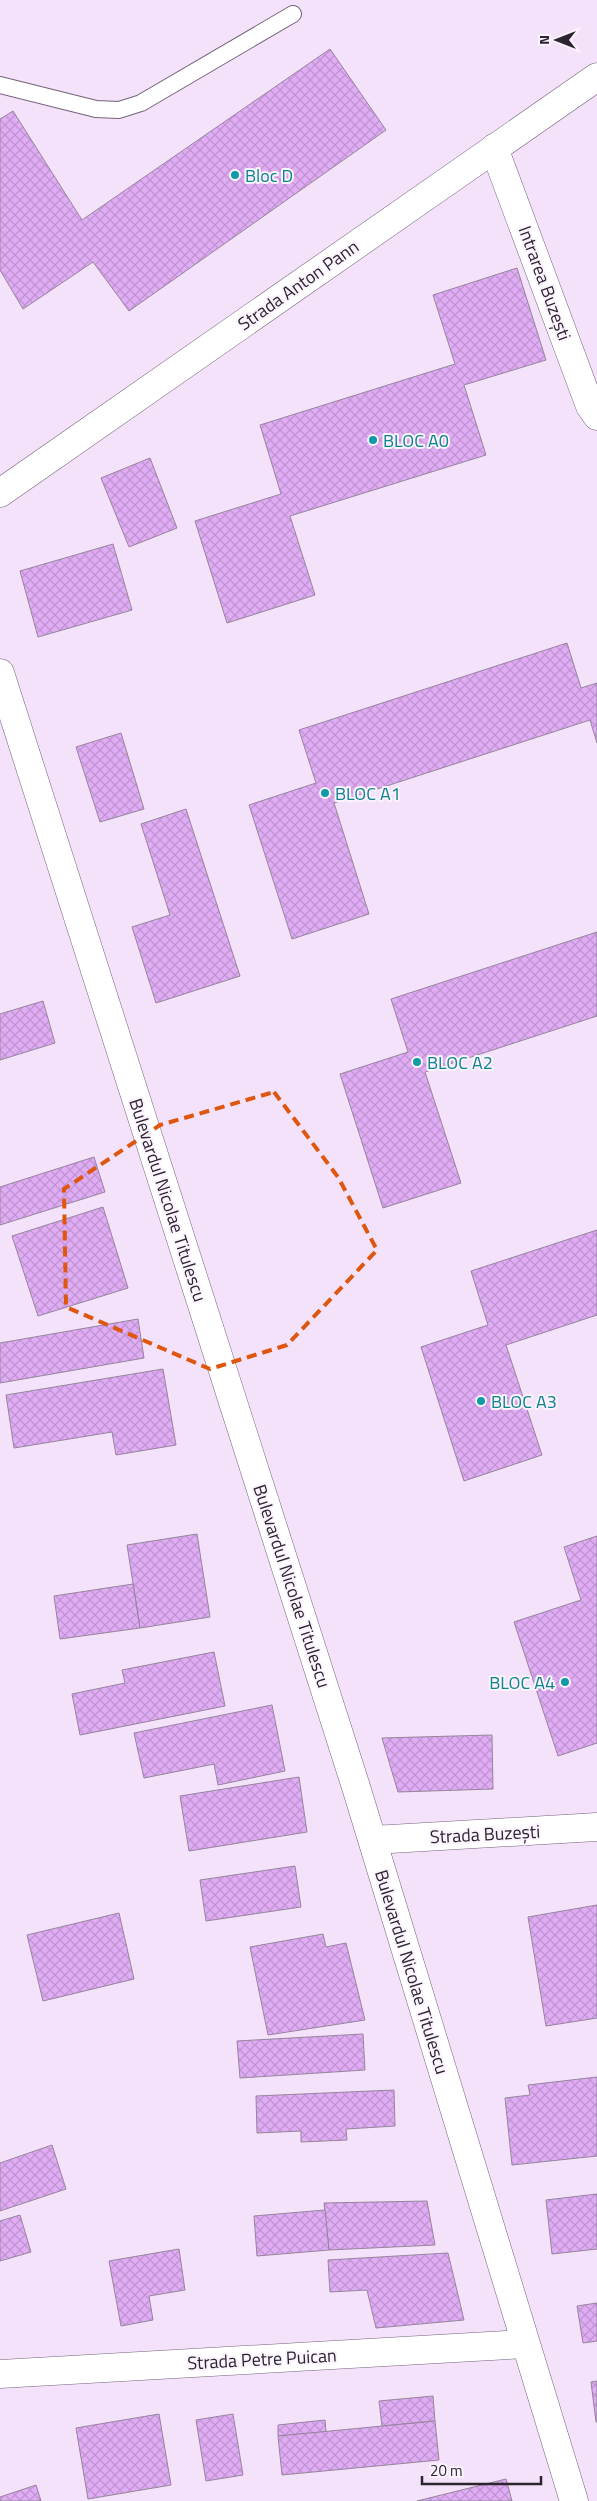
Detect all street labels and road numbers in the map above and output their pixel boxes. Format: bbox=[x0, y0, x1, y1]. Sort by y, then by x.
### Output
street label: Intrarea Buzești bbox=[512, 222, 578, 344]
street label: Strada Anton Pann bbox=[232, 233, 364, 337]
street label: Bulevardul Nicolae Titulescu bbox=[122, 1095, 214, 1305]
street label: Bulevardul Nicolae Titulescu bbox=[246, 1481, 338, 1691]
street label: Strada Buzești bbox=[429, 1818, 541, 1850]
street label: Bulevardul Nicolae Titulescu bbox=[368, 1867, 456, 2077]
street label: Strada Petre Puican bbox=[187, 2342, 337, 2376]

